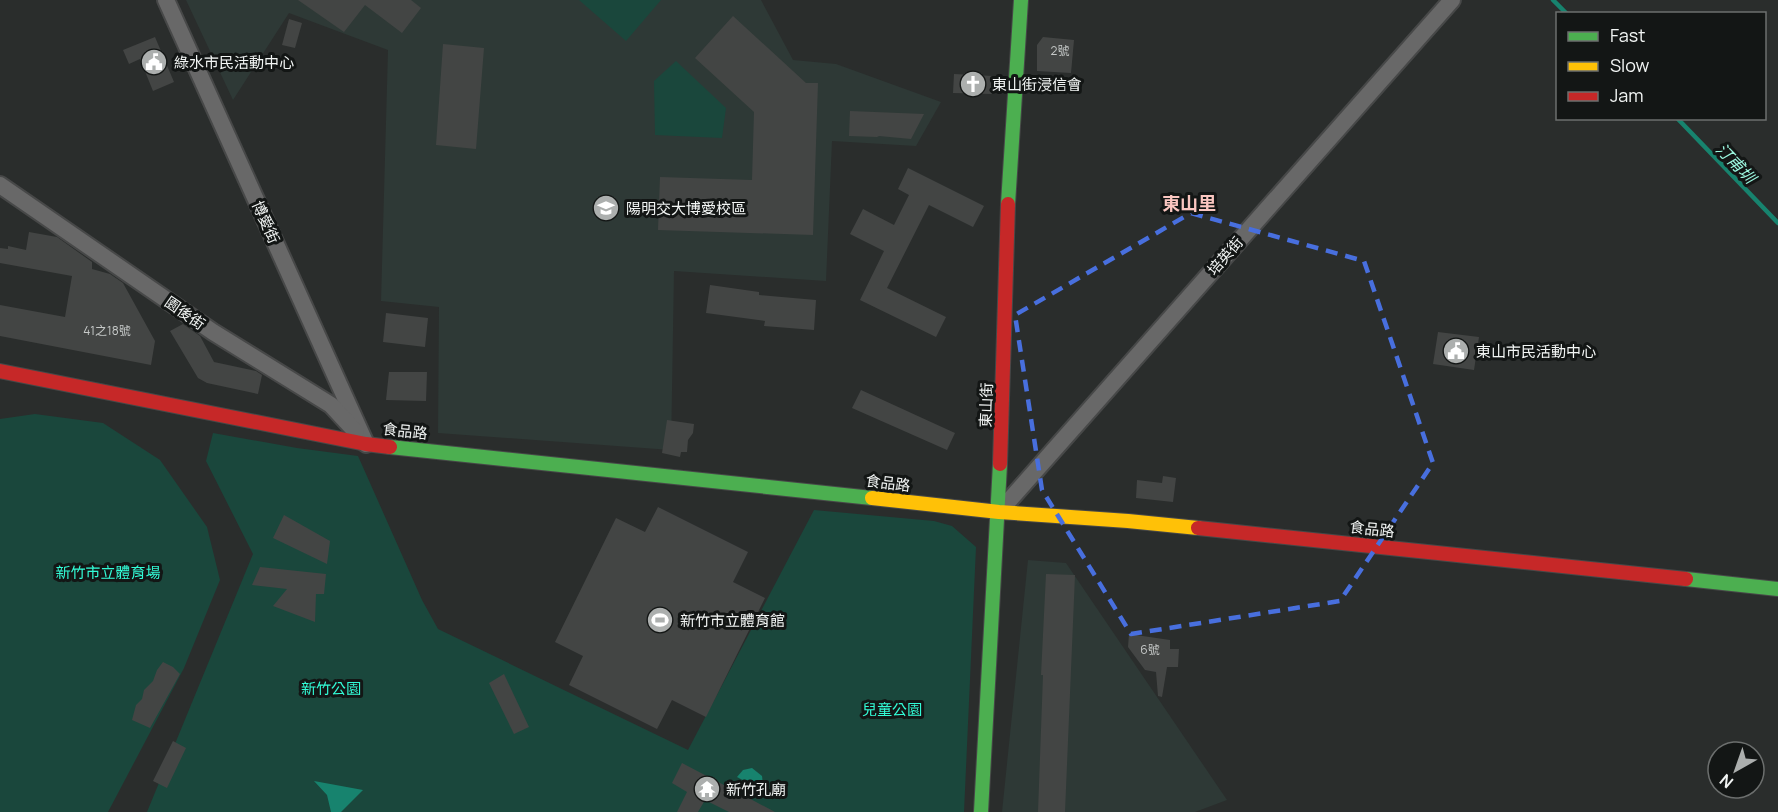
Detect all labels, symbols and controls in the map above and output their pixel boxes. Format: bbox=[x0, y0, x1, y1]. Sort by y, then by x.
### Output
legend bbox=[1556, 12, 1766, 120]
text: Fast bbox=[1610, 23, 1645, 47]
house number: 2號 bbox=[1051, 42, 1069, 59]
public building icon: 綠水市民活動中心 bbox=[139, 47, 169, 77]
place label: 綠水市民活動中心 bbox=[174, 52, 294, 73]
text: Slow bbox=[1610, 53, 1650, 77]
church icon: 東山街浸信會 bbox=[958, 69, 988, 99]
place label: 東山街浸信會 bbox=[992, 74, 1082, 95]
text: Jam bbox=[1610, 83, 1644, 107]
water label: 汀甫圳 bbox=[1711, 138, 1762, 189]
district label: 東山里 bbox=[1162, 191, 1216, 215]
school or university icon: 陽明交大博愛校區 bbox=[591, 193, 621, 223]
street label: 博愛街 bbox=[247, 197, 285, 247]
place label: 陽明交大博愛校區 bbox=[626, 198, 746, 219]
street label: 培英街 bbox=[1202, 232, 1248, 280]
street label: 園後街 bbox=[161, 291, 209, 335]
house number: 41之18號 bbox=[83, 322, 131, 339]
public building icon: 東山市民活動中心 bbox=[1441, 336, 1471, 366]
place label: 東山市民活動中心 bbox=[1476, 341, 1596, 362]
street label: 東山街 bbox=[975, 382, 997, 428]
street label: 食品路 bbox=[382, 418, 428, 444]
street label: 食品路 bbox=[864, 470, 912, 496]
street label: 食品路 bbox=[1349, 516, 1395, 542]
park label: 新竹市立體育場 bbox=[55, 562, 161, 583]
sports icon: 新竹市立體育館 bbox=[645, 605, 675, 635]
place label: 新竹市立體育館 bbox=[680, 610, 785, 631]
house number: 6號 bbox=[1140, 641, 1160, 658]
park label: 新竹公園 bbox=[301, 678, 361, 699]
park label: 兒童公園 bbox=[862, 699, 922, 720]
north arrow bbox=[1706, 740, 1766, 800]
text: N bbox=[1715, 769, 1738, 794]
temple icon: 新竹孔廟 bbox=[692, 774, 722, 804]
place label: 新竹孔廟 bbox=[726, 779, 786, 800]

